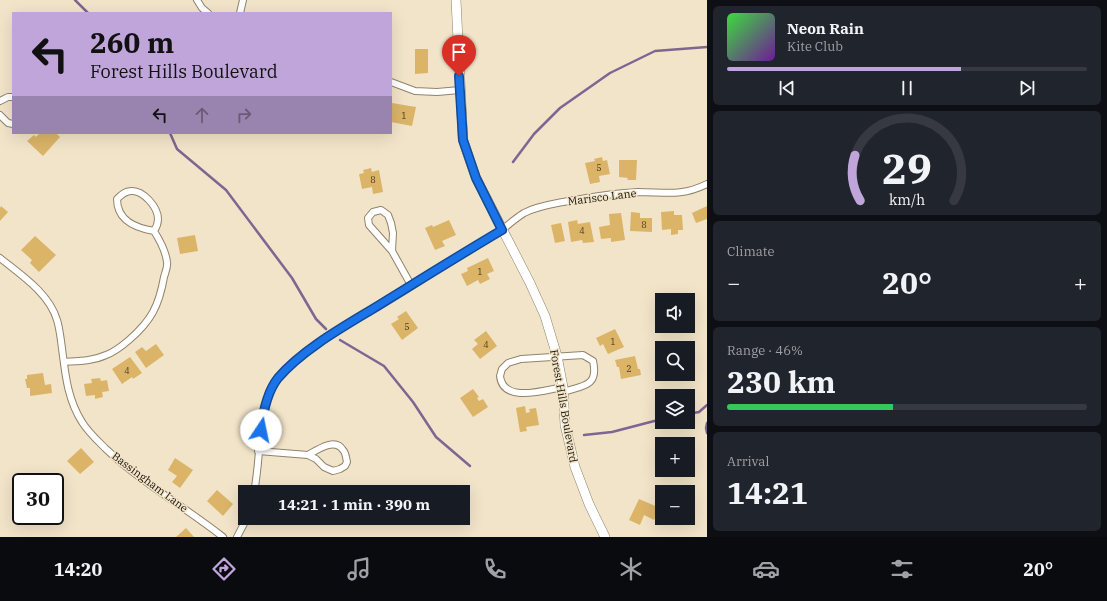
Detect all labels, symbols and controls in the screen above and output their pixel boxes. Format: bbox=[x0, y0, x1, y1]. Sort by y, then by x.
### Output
text: Neon Rain bbox=[787, 19, 864, 38]
text: 260 m bbox=[90, 24, 174, 61]
icon: left bbox=[24, 28, 76, 80]
pin bbox=[442, 35, 476, 76]
text: Kite Club bbox=[787, 38, 843, 55]
icon: arrive bbox=[448, 41, 470, 63]
text: Forest Hills Boulevard bbox=[90, 60, 278, 83]
icon: previous bbox=[776, 77, 798, 99]
icon: pause bbox=[896, 77, 918, 99]
icon: next bbox=[1016, 77, 1038, 99]
icon: left bbox=[149, 104, 171, 126]
icon: ahead bbox=[191, 104, 213, 126]
icon: right bbox=[233, 104, 255, 126]
house number: 1 bbox=[401, 110, 407, 121]
text: 29 bbox=[882, 141, 932, 195]
house number: 5 bbox=[596, 162, 602, 173]
house number: 8 bbox=[370, 174, 376, 185]
street label: Marisco Lane bbox=[567, 186, 637, 208]
text: km/h bbox=[889, 190, 925, 209]
house number: 8 bbox=[641, 219, 647, 230]
house number: 4 bbox=[579, 225, 585, 236]
text: Climate bbox=[727, 243, 774, 260]
text: 20° bbox=[882, 263, 932, 302]
house number: 1 bbox=[477, 266, 483, 277]
text: − bbox=[727, 268, 740, 297]
text: + bbox=[1074, 268, 1087, 297]
map controls bbox=[655, 293, 695, 525]
button: sound bbox=[655, 293, 695, 333]
house number: 5 bbox=[404, 321, 410, 332]
house number: 1 bbox=[610, 336, 616, 347]
house number: 4 bbox=[483, 339, 489, 350]
button: search bbox=[655, 341, 695, 381]
text: Range · 46% bbox=[727, 342, 803, 359]
street label: Forest Hills Boulevard bbox=[547, 348, 581, 464]
text: 230 km bbox=[727, 362, 836, 401]
house number: 2 bbox=[626, 363, 632, 374]
house number: 4 bbox=[124, 365, 130, 376]
button: layers bbox=[655, 389, 695, 429]
position arrow bbox=[240, 409, 282, 451]
button: + bbox=[655, 437, 695, 477]
street label: Bassingham Lane bbox=[109, 449, 191, 515]
text: Arrival bbox=[727, 453, 769, 470]
speed limit sign: 30 bbox=[12, 473, 64, 525]
text: 14:21 bbox=[727, 473, 808, 512]
button: − bbox=[655, 485, 695, 525]
text: 14:21 · 1 min · 390 m bbox=[278, 495, 430, 514]
icon: directions bbox=[210, 555, 238, 583]
icon: music bbox=[345, 555, 373, 583]
icon: phone bbox=[481, 555, 509, 583]
icon: climate bbox=[617, 555, 645, 583]
icon: car bbox=[752, 555, 780, 583]
icon: filters bbox=[888, 555, 916, 583]
text: 14:20 bbox=[54, 558, 102, 581]
text: 20° bbox=[1023, 558, 1053, 581]

